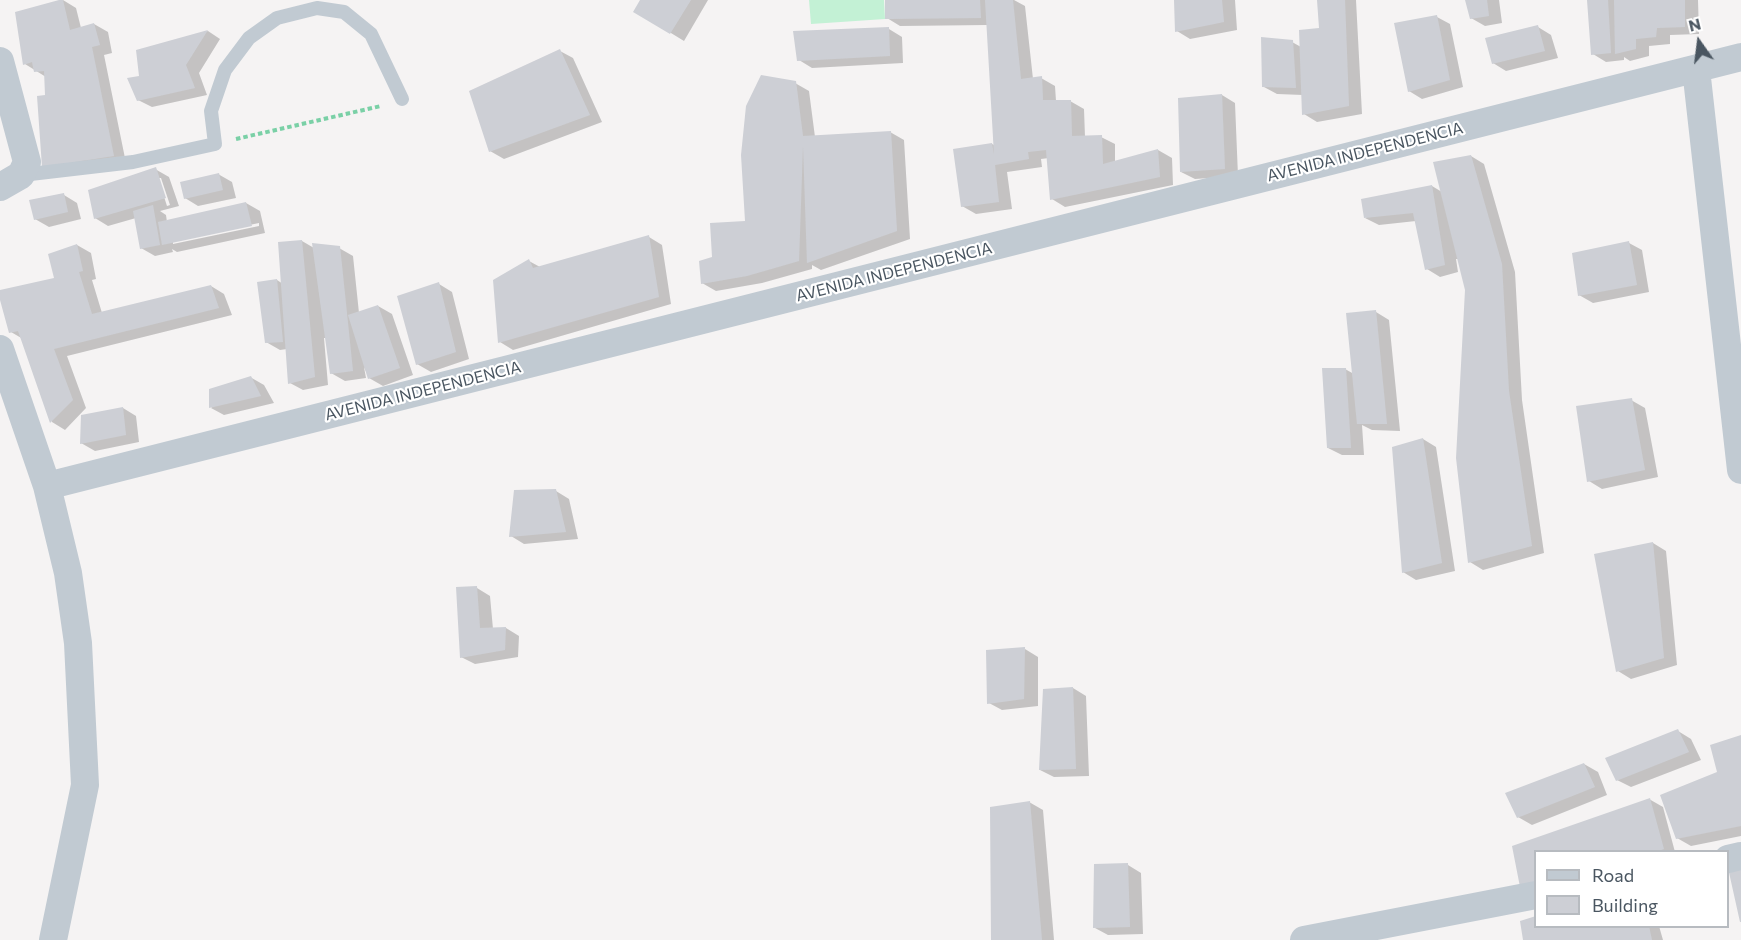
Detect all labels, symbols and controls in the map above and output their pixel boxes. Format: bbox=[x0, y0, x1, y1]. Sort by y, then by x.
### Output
north arrow bbox=[1669, 12, 1729, 72]
text: N bbox=[1686, 13, 1703, 35]
street label: AVENIDA INDEPENDENCIA bbox=[1265, 118, 1465, 186]
street label: AVENIDA INDEPENDENCIA bbox=[794, 238, 994, 306]
street label: AVENIDA INDEPENDENCIA bbox=[323, 357, 523, 425]
legend bbox=[1534, 850, 1729, 928]
text: Road bbox=[1592, 864, 1634, 886]
text: Building bbox=[1592, 894, 1658, 916]

